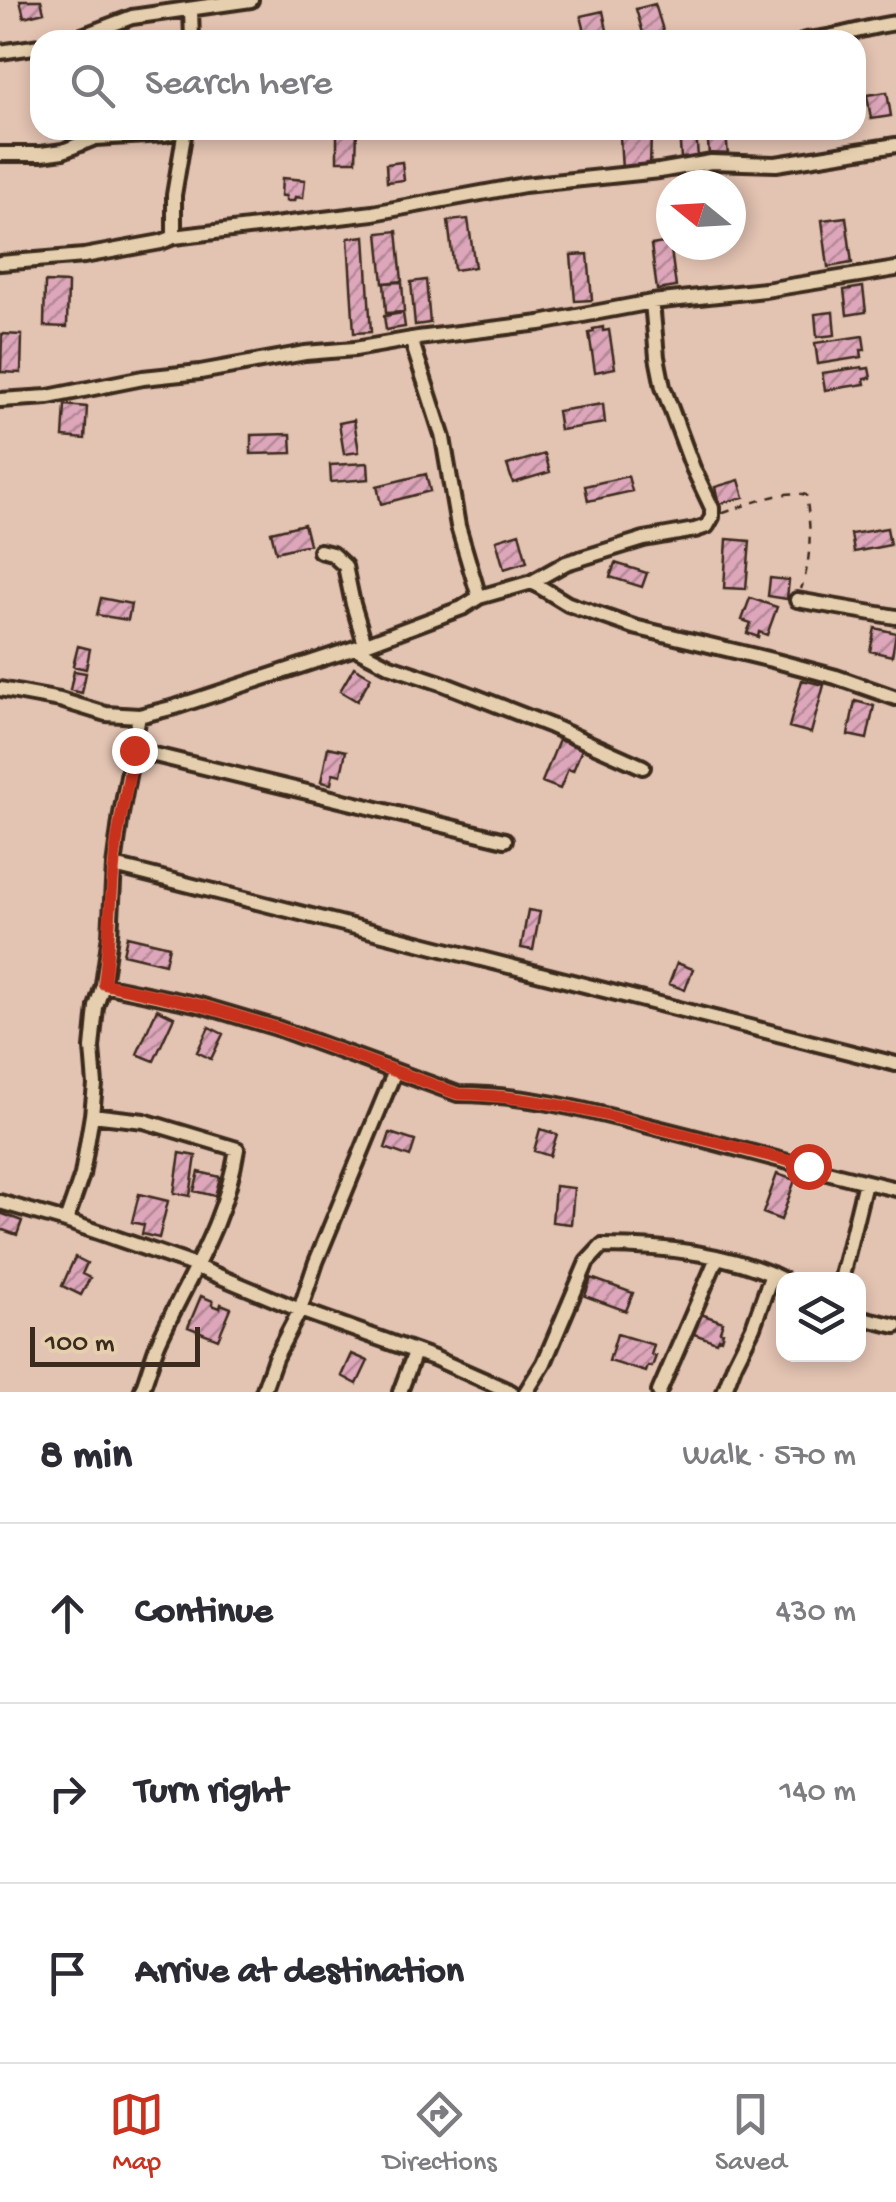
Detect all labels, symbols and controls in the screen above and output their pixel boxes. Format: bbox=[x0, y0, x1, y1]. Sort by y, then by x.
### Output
search box bbox=[30, 30, 866, 140]
icon: search bbox=[65, 58, 120, 113]
text: Search here bbox=[145, 63, 332, 107]
north arrow bbox=[656, 170, 746, 260]
route end bbox=[112, 728, 158, 774]
route start bbox=[786, 1144, 832, 1190]
map controls bbox=[776, 1272, 866, 1362]
button: layers bbox=[776, 1272, 866, 1362]
scale bar bbox=[30, 1322, 200, 1366]
text: 100 m bbox=[45, 1328, 115, 1361]
text: 8 min bbox=[40, 1433, 132, 1482]
text: Walk · 570 m bbox=[683, 1438, 856, 1476]
icon: ahead bbox=[40, 1586, 95, 1641]
text: Continue bbox=[135, 1591, 273, 1635]
text: 430 m bbox=[776, 1594, 856, 1632]
icon: right bbox=[40, 1766, 95, 1821]
text: Turn right bbox=[135, 1771, 287, 1815]
text: 140 m bbox=[779, 1774, 856, 1812]
icon: arrive bbox=[40, 1946, 95, 2001]
text: Arrive at destination bbox=[135, 1951, 464, 1995]
tab: Map bbox=[109, 2087, 164, 2180]
tab: Directions bbox=[383, 2087, 497, 2180]
tab: Saved bbox=[715, 2087, 787, 2180]

